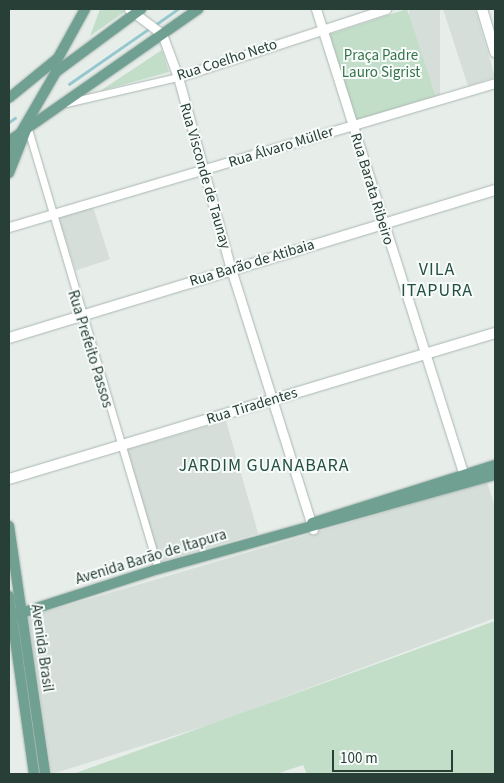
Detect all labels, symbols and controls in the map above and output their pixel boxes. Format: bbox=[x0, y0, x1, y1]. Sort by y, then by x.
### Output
street label: Rua Coelho Neto bbox=[175, 35, 279, 85]
park label: Praça Padre Lauro Sigrist bbox=[342, 46, 420, 81]
street label: Rua Visconde de Taunay bbox=[176, 101, 234, 251]
street label: Rua Álvaro Müller bbox=[226, 122, 336, 172]
street label: Rua Barata Ribeiro bbox=[346, 131, 398, 247]
street label: Rua Barão de Atibaia bbox=[187, 235, 317, 291]
district label: VILA ITAPURA bbox=[400, 260, 474, 302]
street label: Rua Prefeito Passos bbox=[64, 288, 116, 410]
street label: Rua Tiradentes bbox=[204, 384, 300, 428]
district label: JARDIM GUANABARA bbox=[176, 455, 352, 477]
street label: Avenida Barão de Itapura bbox=[73, 525, 229, 589]
street label: Avenida Brasil bbox=[27, 603, 57, 693]
scale bar bbox=[334, 740, 455, 772]
text: 100 m bbox=[340, 748, 378, 769]

